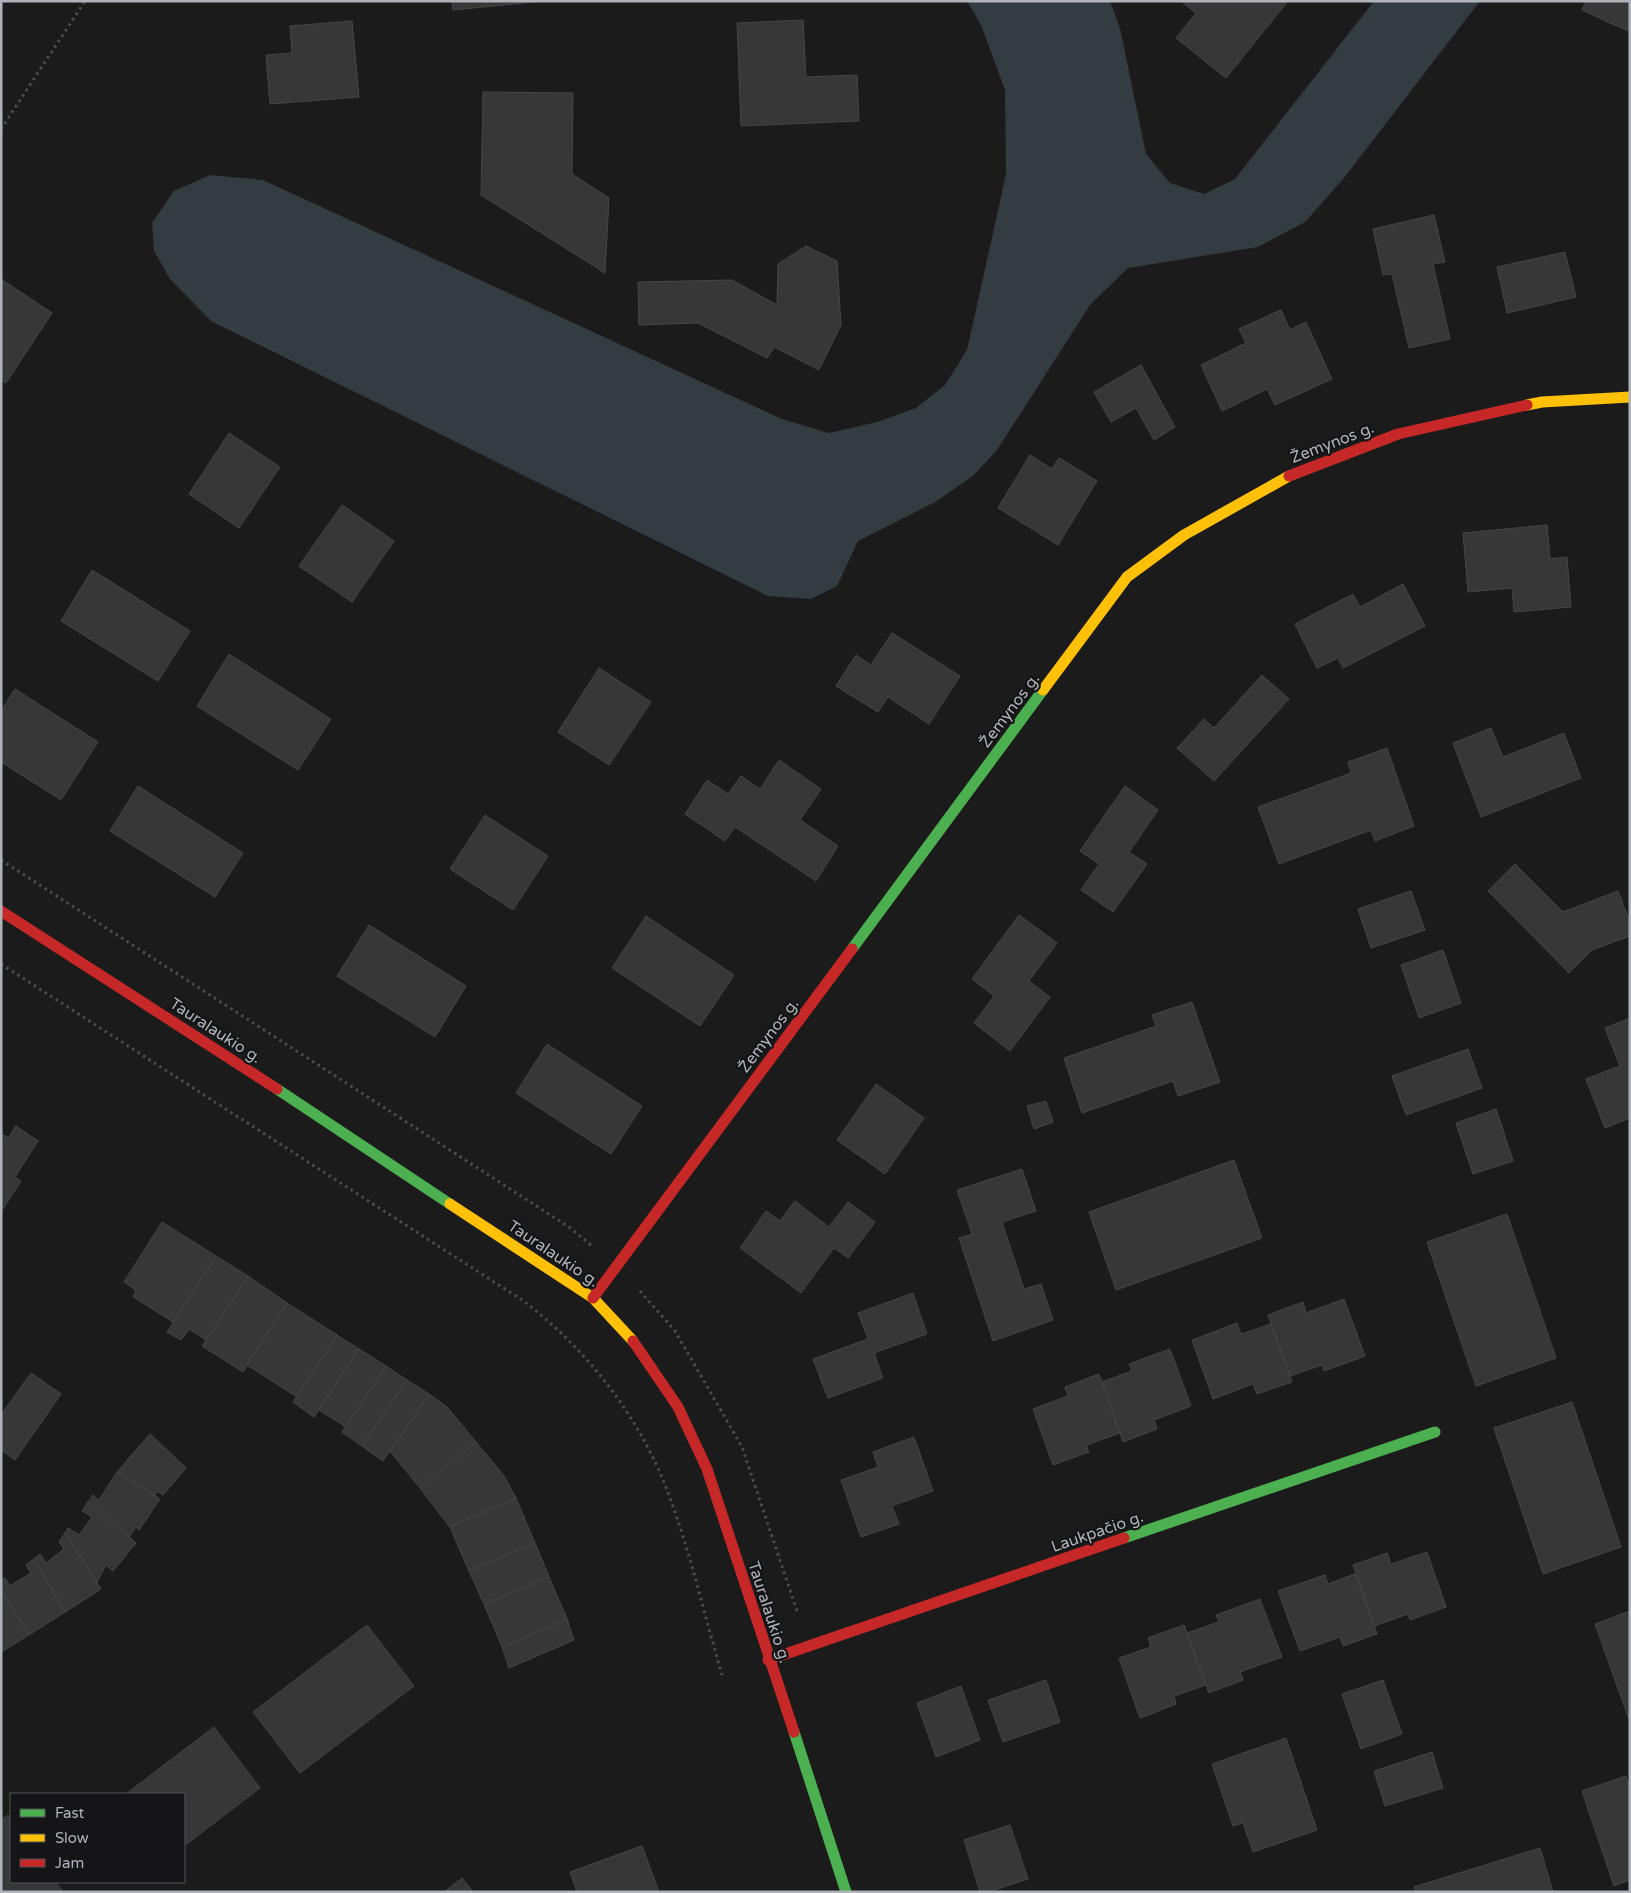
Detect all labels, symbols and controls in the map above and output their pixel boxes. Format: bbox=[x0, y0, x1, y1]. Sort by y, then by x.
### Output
street label: Žemynos g. bbox=[1288, 418, 1377, 468]
street label: Žemynos g. bbox=[975, 669, 1044, 752]
street label: Tauralaukio g. bbox=[166, 994, 265, 1068]
street label: Žemynos g. bbox=[734, 994, 803, 1077]
street label: Tauralaukio g. bbox=[504, 1216, 603, 1292]
street label: Laukpačio g. bbox=[1049, 1507, 1146, 1557]
street label: Tauralaukio g. bbox=[743, 1559, 795, 1666]
legend bbox=[10, 1793, 185, 1883]
text: Fast bbox=[55, 1804, 85, 1822]
text: Slow bbox=[55, 1829, 89, 1847]
text: Jam bbox=[55, 1854, 84, 1872]

